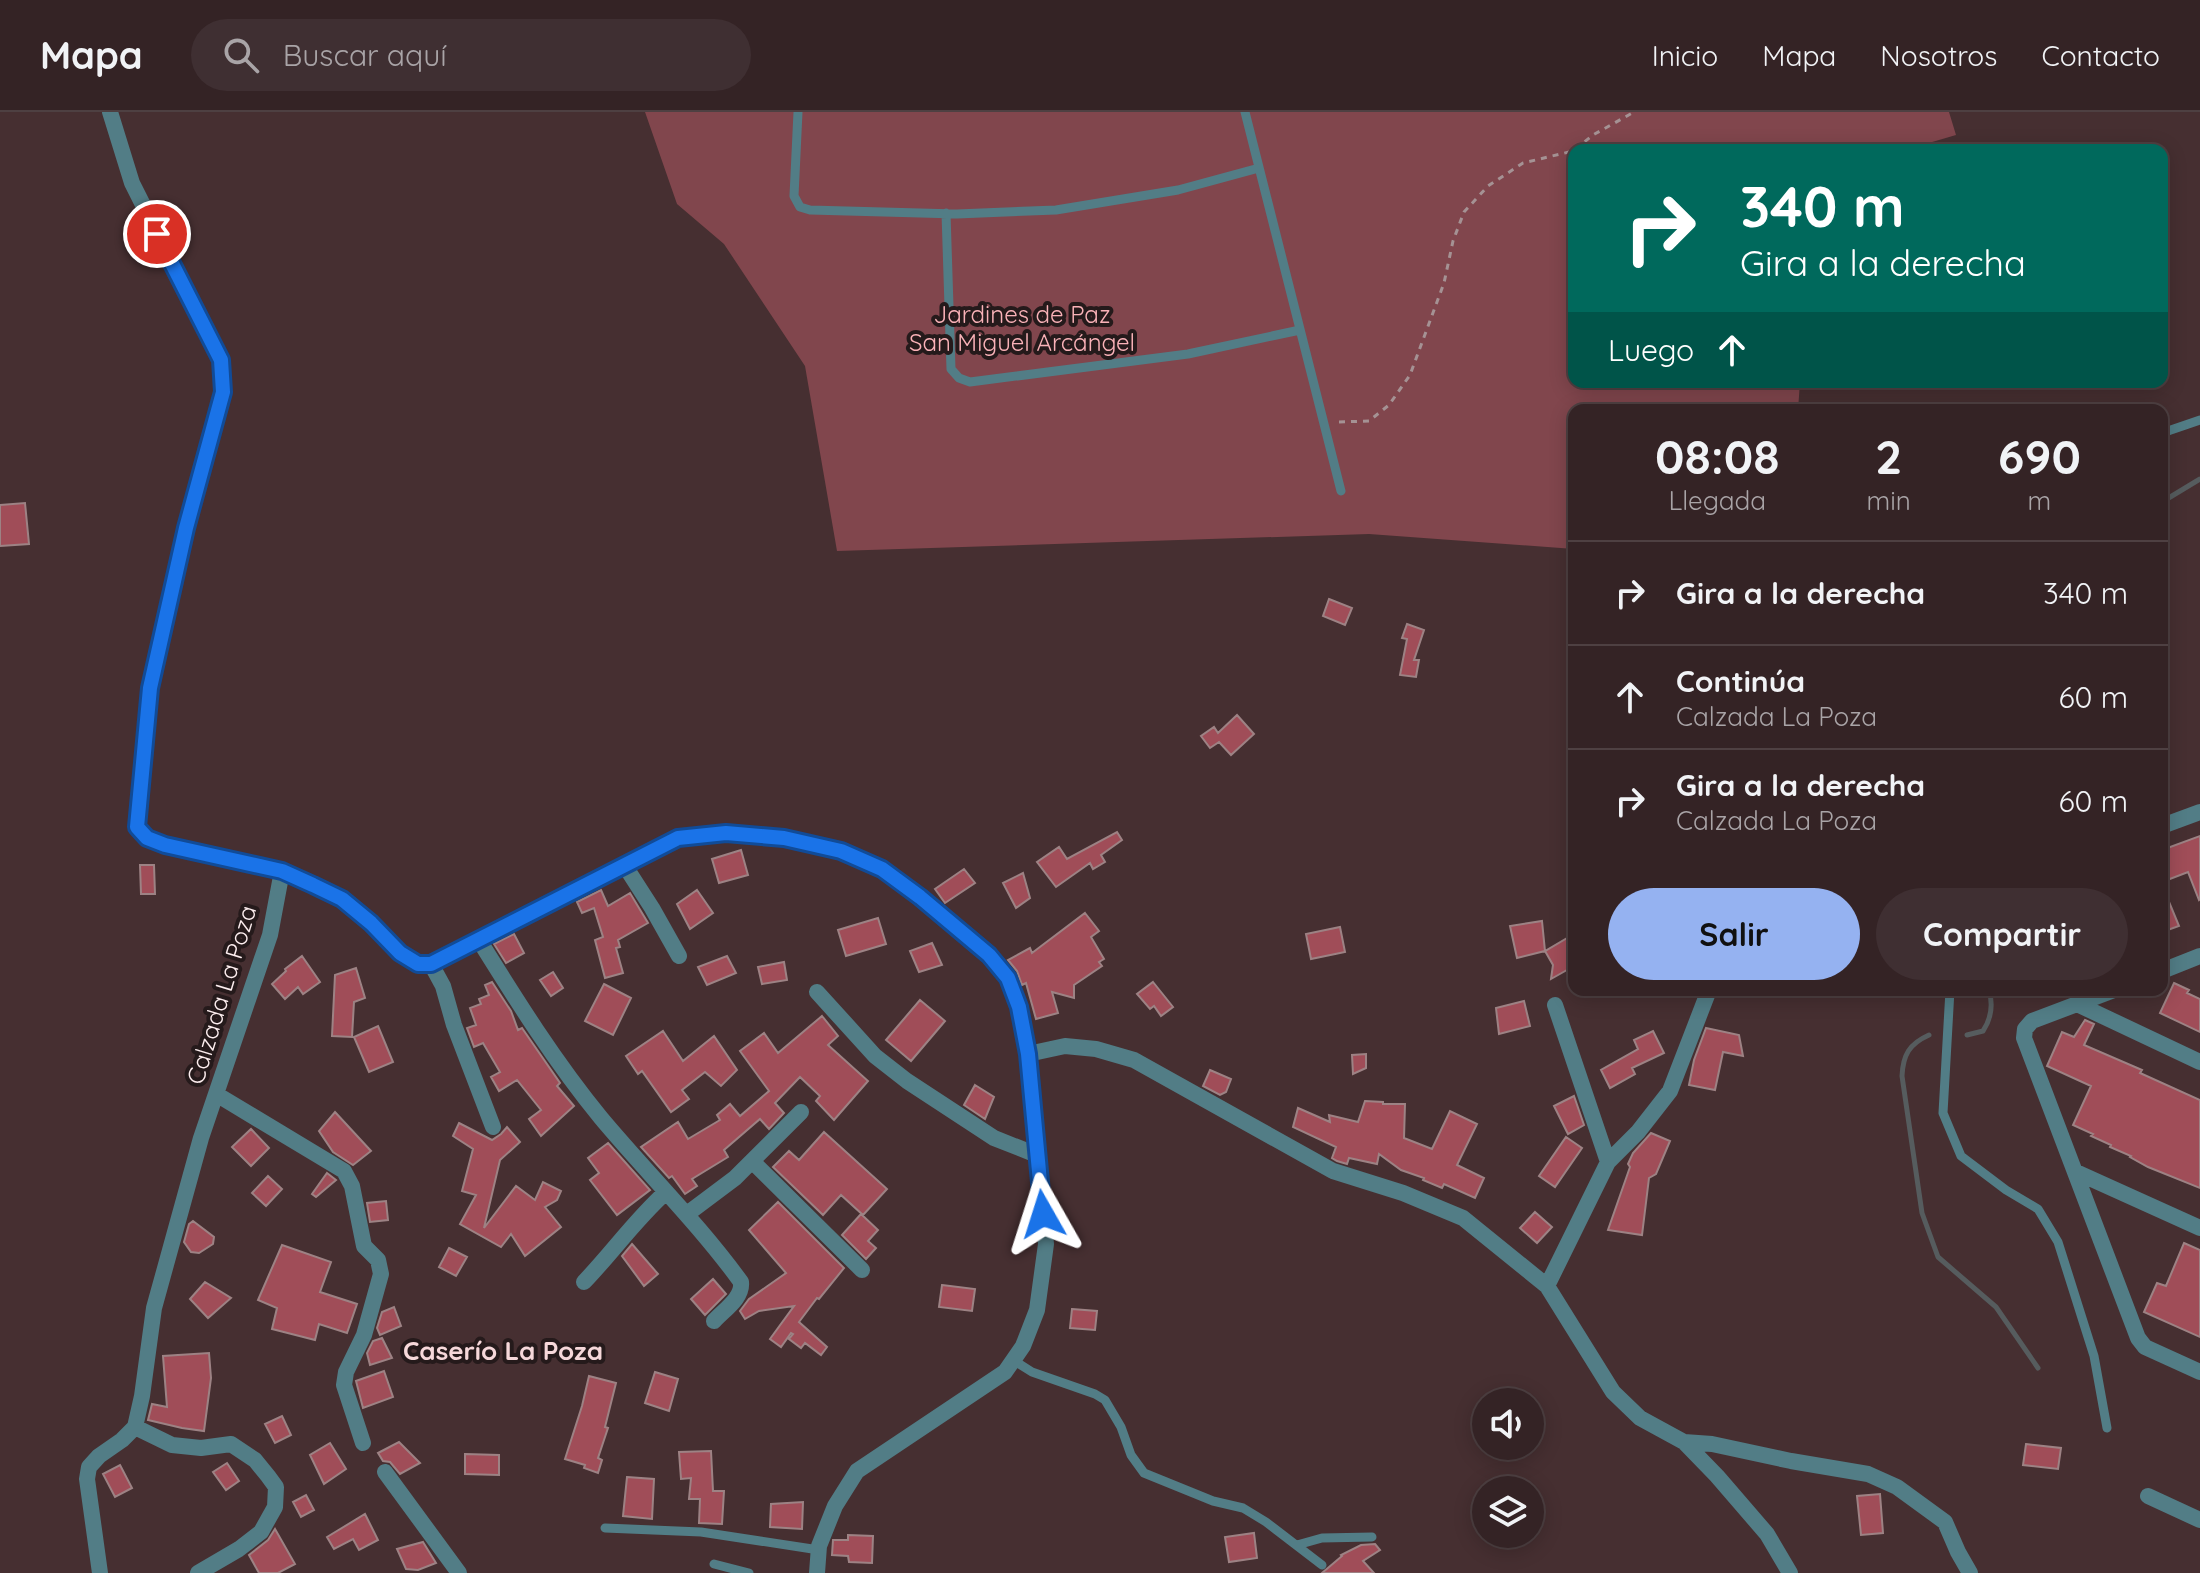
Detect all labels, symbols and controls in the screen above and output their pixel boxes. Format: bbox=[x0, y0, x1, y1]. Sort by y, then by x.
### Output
search box bbox=[191, 19, 751, 91]
text: Mapa bbox=[40, 31, 143, 79]
icon: search bbox=[219, 33, 263, 77]
text: Buscar aquí bbox=[283, 36, 447, 74]
text: Inicio bbox=[1652, 38, 1718, 73]
text: Mapa bbox=[1762, 38, 1836, 73]
text: Nosotros bbox=[1880, 38, 1997, 73]
text: Contacto bbox=[2041, 38, 2160, 73]
text: 340 m bbox=[1740, 171, 1905, 241]
icon: right bbox=[1608, 176, 1712, 280]
pin bbox=[123, 200, 191, 268]
icon: arrive bbox=[135, 212, 179, 256]
text: Gira a la derecha bbox=[1740, 240, 2026, 285]
park label: Jardines de Paz San Miguel Arcángel bbox=[909, 299, 1135, 357]
icon: ahead bbox=[1710, 328, 1754, 372]
text: Luego bbox=[1608, 331, 1694, 369]
text: 08:08 bbox=[1655, 426, 1780, 486]
text: 2 bbox=[1875, 426, 1902, 486]
text: 690 bbox=[1998, 426, 2081, 486]
text: Llegada bbox=[1669, 484, 1766, 517]
text: min bbox=[1867, 484, 1911, 517]
text: m bbox=[2028, 484, 2051, 517]
icon: right bbox=[1608, 571, 1652, 615]
text: Gira a la derecha bbox=[1676, 574, 1925, 612]
text: 340 m bbox=[2043, 574, 2128, 612]
text: Continúa bbox=[1676, 662, 1805, 700]
icon: ahead bbox=[1608, 675, 1652, 719]
text: 60 m bbox=[2058, 678, 2128, 716]
text: Calzada La Poza bbox=[1676, 700, 1877, 733]
text: Gira a la derecha bbox=[1676, 766, 1925, 804]
icon: right bbox=[1608, 779, 1652, 823]
text: 60 m bbox=[2058, 782, 2128, 820]
text: Calzada La Poza bbox=[1676, 804, 1877, 837]
button: Salir bbox=[1608, 888, 1860, 980]
button: Compartir bbox=[1876, 888, 2128, 980]
street label: Calzada La Poza bbox=[180, 902, 263, 1088]
position arrow bbox=[1001, 1172, 1085, 1256]
district label: Caserío La Poza bbox=[403, 1334, 603, 1367]
map controls bbox=[1472, 1388, 1544, 1548]
button: sound bbox=[1472, 1388, 1544, 1460]
button: layers bbox=[1472, 1476, 1544, 1548]

